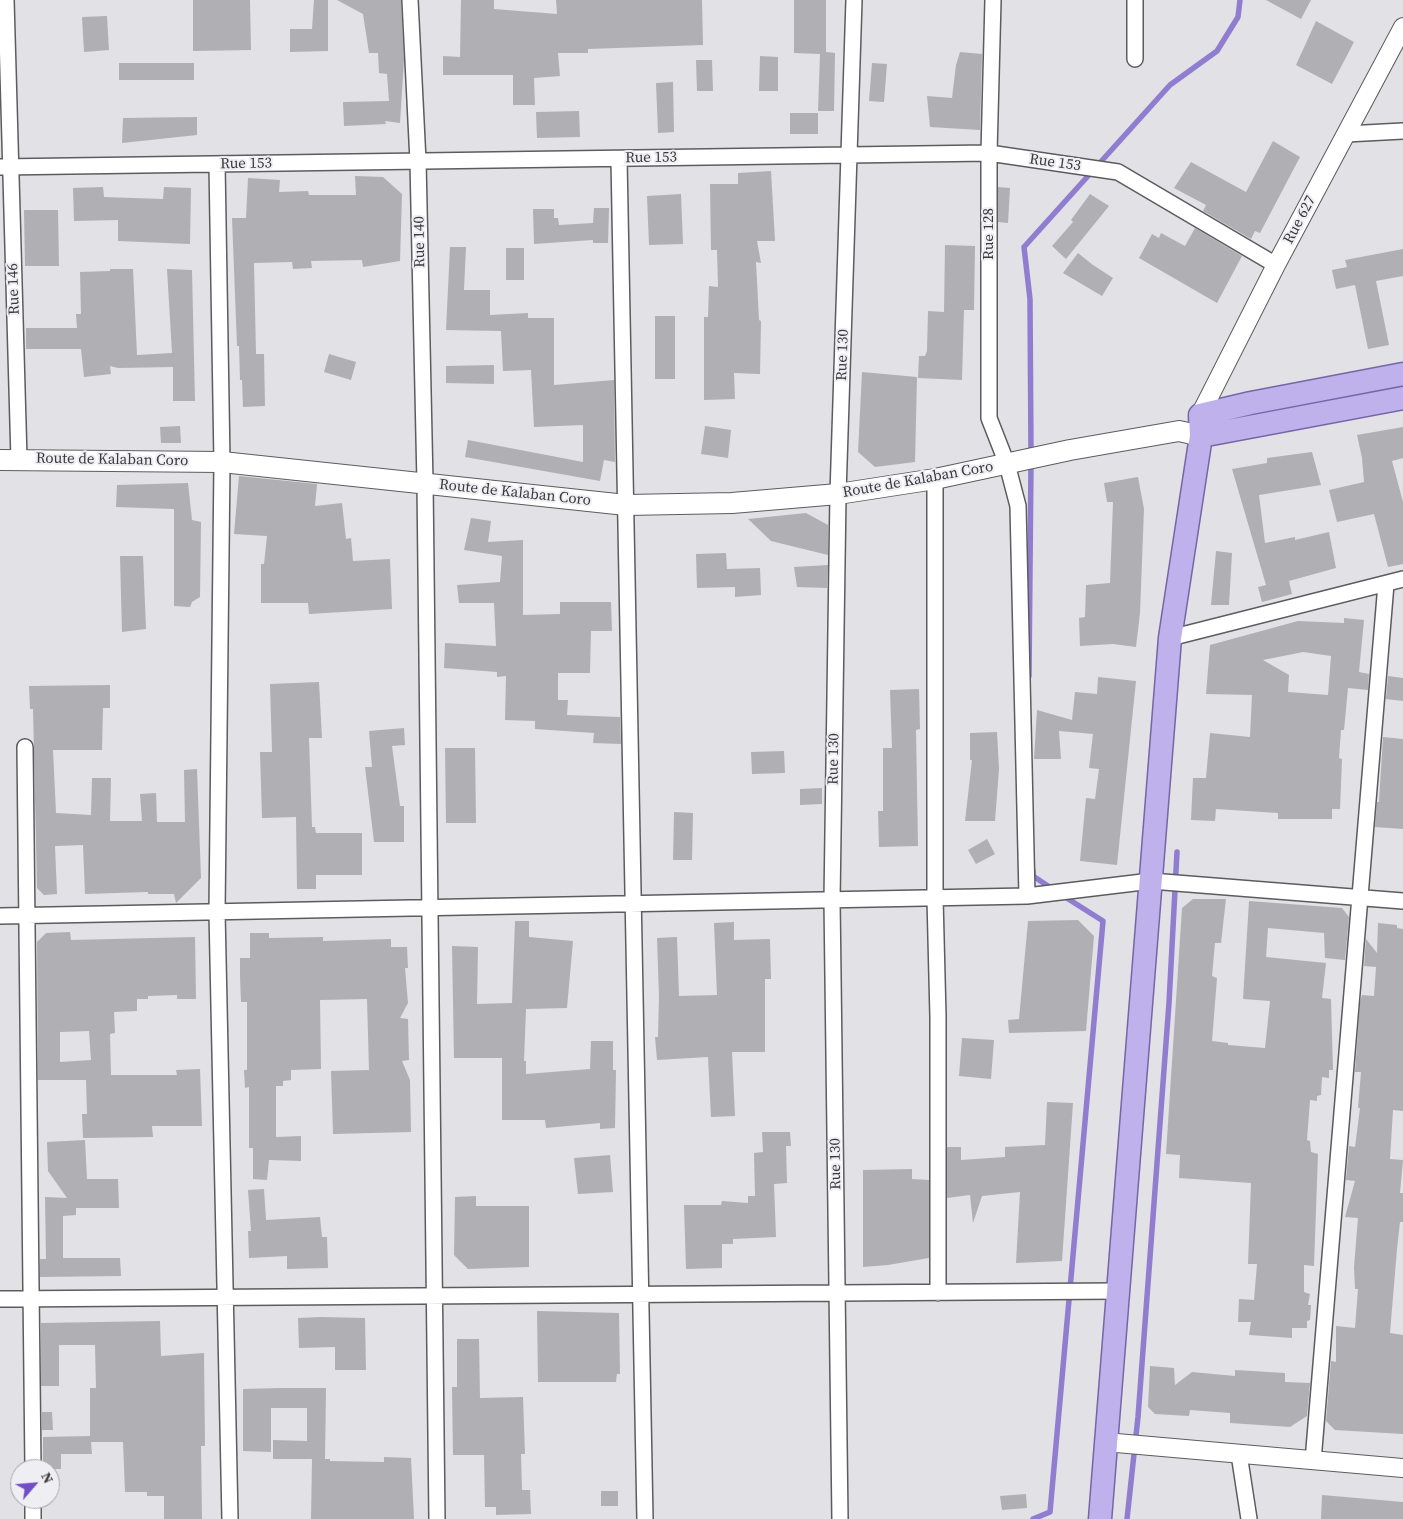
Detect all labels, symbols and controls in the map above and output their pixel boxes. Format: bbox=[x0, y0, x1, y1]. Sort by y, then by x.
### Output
street label: Rue 153 bbox=[625, 149, 677, 167]
street label: Rue 153 bbox=[1028, 150, 1082, 176]
street label: Rue 153 bbox=[220, 155, 272, 173]
street label: Rue 627 bbox=[1280, 193, 1320, 247]
street label: Rue 128 bbox=[980, 208, 998, 260]
street label: Rue 140 bbox=[411, 216, 429, 268]
street label: Rue 146 bbox=[4, 263, 24, 315]
street label: Rue 130 bbox=[833, 329, 853, 381]
street label: Route de Kalaban Coro bbox=[36, 450, 188, 470]
street label: Route de Kalaban Coro bbox=[841, 458, 995, 502]
street label: Route de Kalaban Coro bbox=[438, 476, 592, 510]
street label: Rue 130 bbox=[825, 733, 843, 785]
street label: Rue 130 bbox=[827, 1138, 845, 1190]
north arrow bbox=[10, 1459, 60, 1509]
text: N bbox=[36, 1469, 59, 1487]

